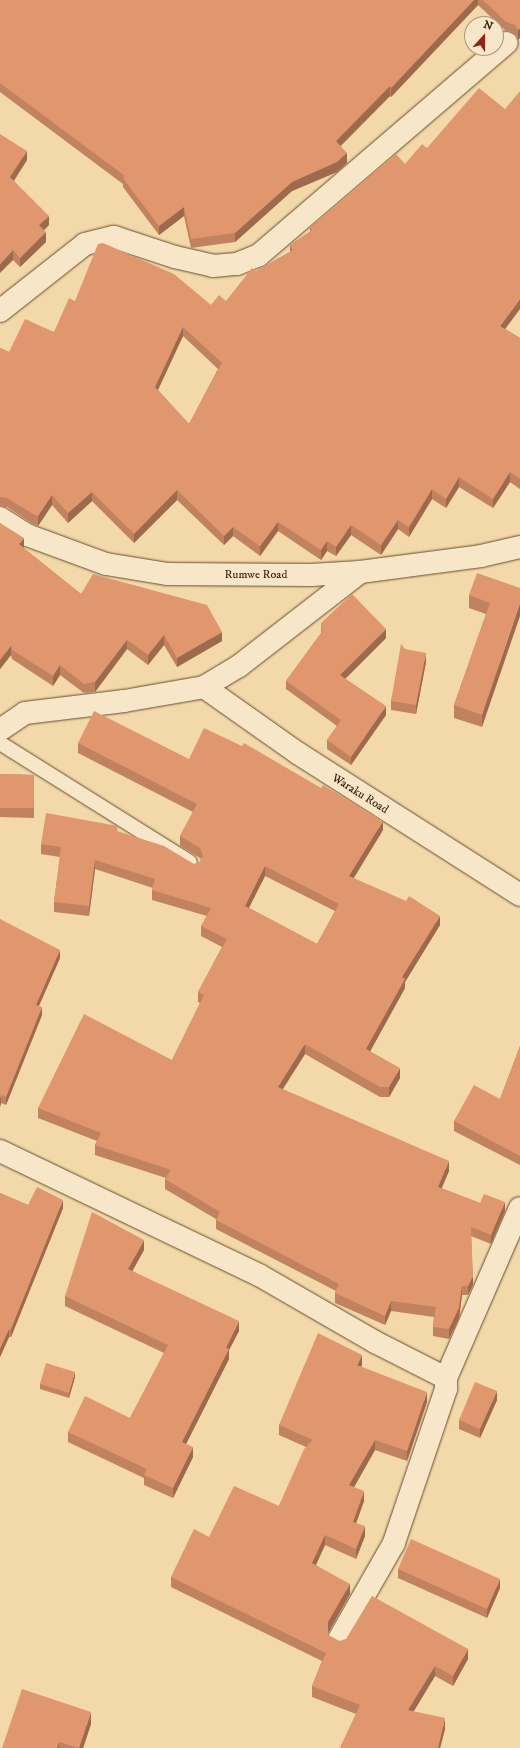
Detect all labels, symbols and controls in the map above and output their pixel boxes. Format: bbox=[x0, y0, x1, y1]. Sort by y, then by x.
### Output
north arrow bbox=[464, 16, 504, 56]
text: N bbox=[481, 18, 495, 34]
street label: Rumwe Road bbox=[225, 568, 287, 582]
street label: Waraku Road bbox=[329, 771, 391, 817]

